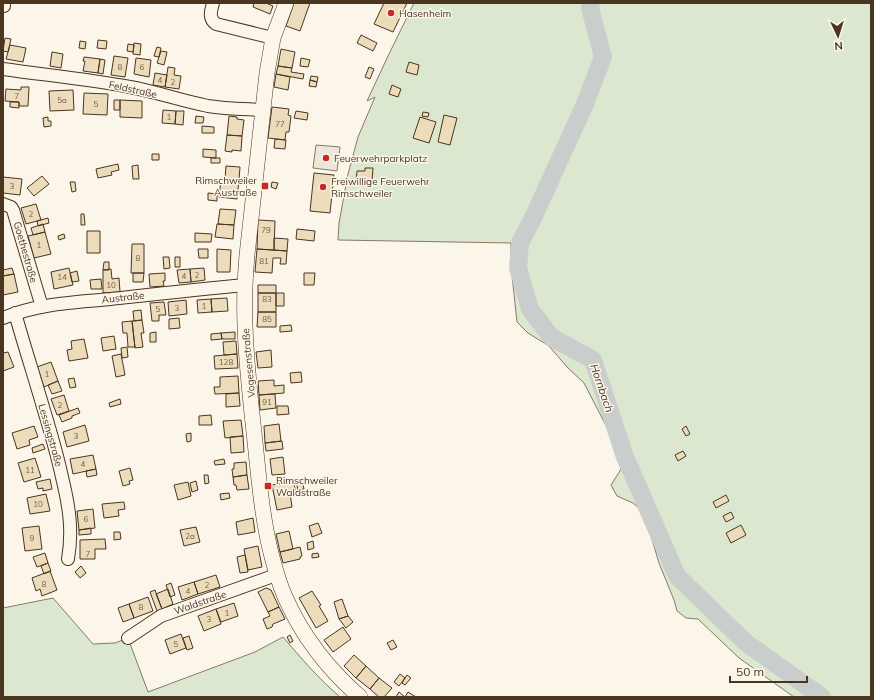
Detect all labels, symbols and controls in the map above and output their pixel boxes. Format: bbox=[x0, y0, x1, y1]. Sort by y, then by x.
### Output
place label: Hasenheim bbox=[399, 7, 452, 20]
marker: Hasenheim bbox=[386, 8, 396, 18]
north arrow bbox=[818, 16, 858, 56]
text: N bbox=[834, 39, 843, 53]
house number: 8 bbox=[118, 62, 123, 72]
house number: 6 bbox=[140, 62, 145, 72]
house number: 4 bbox=[158, 75, 163, 85]
house number: 2 bbox=[171, 77, 176, 87]
street label: Feldstraße bbox=[108, 78, 158, 101]
house number: 7 bbox=[15, 91, 20, 101]
house number: 5a bbox=[57, 95, 67, 105]
house number: 5 bbox=[94, 99, 99, 109]
house number: 1 bbox=[167, 112, 172, 122]
house number: 77 bbox=[275, 119, 285, 129]
place label: Feuerwehrparkplatz bbox=[334, 152, 427, 165]
marker: Feuerwehrparkplatz bbox=[321, 153, 331, 163]
place label: Rimschweiler Austraße bbox=[195, 174, 257, 199]
place label: Freiwillige Feuerwehr Rimschweiler bbox=[331, 175, 430, 200]
house number: 3 bbox=[10, 181, 15, 191]
marker: Rimschweiler Austraße bbox=[260, 181, 270, 191]
marker: Freiwillige Feuerwehr Rimschweiler bbox=[318, 182, 328, 192]
house number: 2 bbox=[29, 209, 34, 219]
street label: Goethestraße bbox=[11, 220, 40, 284]
house number: 79 bbox=[261, 225, 271, 235]
house number: 1 bbox=[37, 240, 42, 250]
house number: 8 bbox=[136, 253, 141, 263]
house number: 81 bbox=[259, 256, 269, 266]
house number: 2 bbox=[195, 270, 200, 280]
house number: 4 bbox=[182, 271, 187, 281]
house number: 14 bbox=[57, 272, 67, 282]
house number: 10 bbox=[106, 280, 116, 290]
street label: Austraße bbox=[101, 289, 145, 306]
house number: 83 bbox=[262, 294, 272, 304]
house number: 1 bbox=[202, 301, 207, 311]
house number: 3 bbox=[175, 303, 180, 313]
house number: 5 bbox=[156, 304, 161, 314]
house number: 85 bbox=[262, 314, 272, 324]
street label: Vogesenstraße bbox=[239, 328, 258, 398]
house number: 128 bbox=[219, 357, 233, 367]
water label: Hornbach bbox=[587, 362, 617, 414]
house number: 1 bbox=[45, 369, 50, 379]
house number: 91 bbox=[262, 397, 272, 407]
house number: 2 bbox=[58, 400, 63, 410]
street label: Lessingstraße bbox=[35, 402, 66, 468]
house number: 3 bbox=[74, 431, 79, 441]
house number: 4 bbox=[81, 459, 86, 469]
house number: 11 bbox=[25, 465, 35, 475]
place label: Rimschweiler Waldstraße bbox=[276, 474, 338, 499]
marker: Rimschweiler Waldstraße bbox=[263, 481, 273, 491]
house number: 10 bbox=[33, 499, 43, 509]
house number: 6 bbox=[84, 514, 89, 524]
house number: 2a bbox=[185, 531, 195, 541]
house number: 9 bbox=[30, 533, 35, 543]
house number: 7 bbox=[86, 549, 91, 559]
house number: 8 bbox=[42, 579, 47, 589]
house number: 2 bbox=[205, 580, 210, 590]
house number: 4 bbox=[186, 586, 191, 596]
street label: Waldstraße bbox=[172, 587, 228, 618]
house number: 8 bbox=[139, 602, 144, 612]
house number: 1 bbox=[225, 608, 230, 618]
house number: 3 bbox=[207, 614, 212, 624]
house number: 5 bbox=[174, 639, 179, 649]
scale bar bbox=[730, 658, 807, 684]
text: 50 m bbox=[736, 664, 764, 679]

